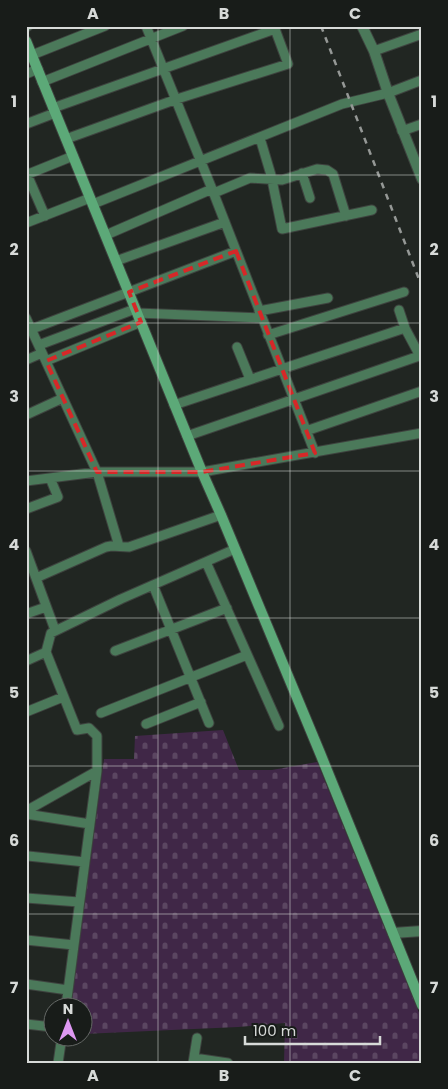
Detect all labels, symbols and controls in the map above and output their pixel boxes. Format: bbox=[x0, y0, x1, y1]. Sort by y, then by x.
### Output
text: A bbox=[87, 2, 99, 25]
text: B bbox=[219, 2, 229, 25]
text: C bbox=[349, 2, 361, 25]
text: 1 bbox=[11, 90, 17, 113]
text: 1 bbox=[431, 90, 437, 113]
text: 2 bbox=[9, 238, 19, 261]
text: 2 bbox=[429, 238, 439, 261]
text: 3 bbox=[9, 385, 19, 408]
text: 3 bbox=[429, 385, 439, 408]
text: 4 bbox=[9, 533, 20, 556]
text: 4 bbox=[429, 533, 440, 556]
text: 5 bbox=[9, 681, 19, 704]
text: 5 bbox=[429, 681, 439, 704]
text: 6 bbox=[9, 829, 19, 852]
text: 6 bbox=[429, 829, 439, 852]
text: 7 bbox=[10, 976, 19, 999]
text: 7 bbox=[430, 976, 439, 999]
north arrow bbox=[42, 996, 92, 1046]
text: N bbox=[63, 999, 73, 1019]
scale bar bbox=[245, 1014, 380, 1046]
text: 100 m bbox=[253, 1020, 296, 1041]
text: A bbox=[87, 1064, 99, 1087]
text: B bbox=[219, 1064, 229, 1087]
text: C bbox=[349, 1064, 361, 1087]

